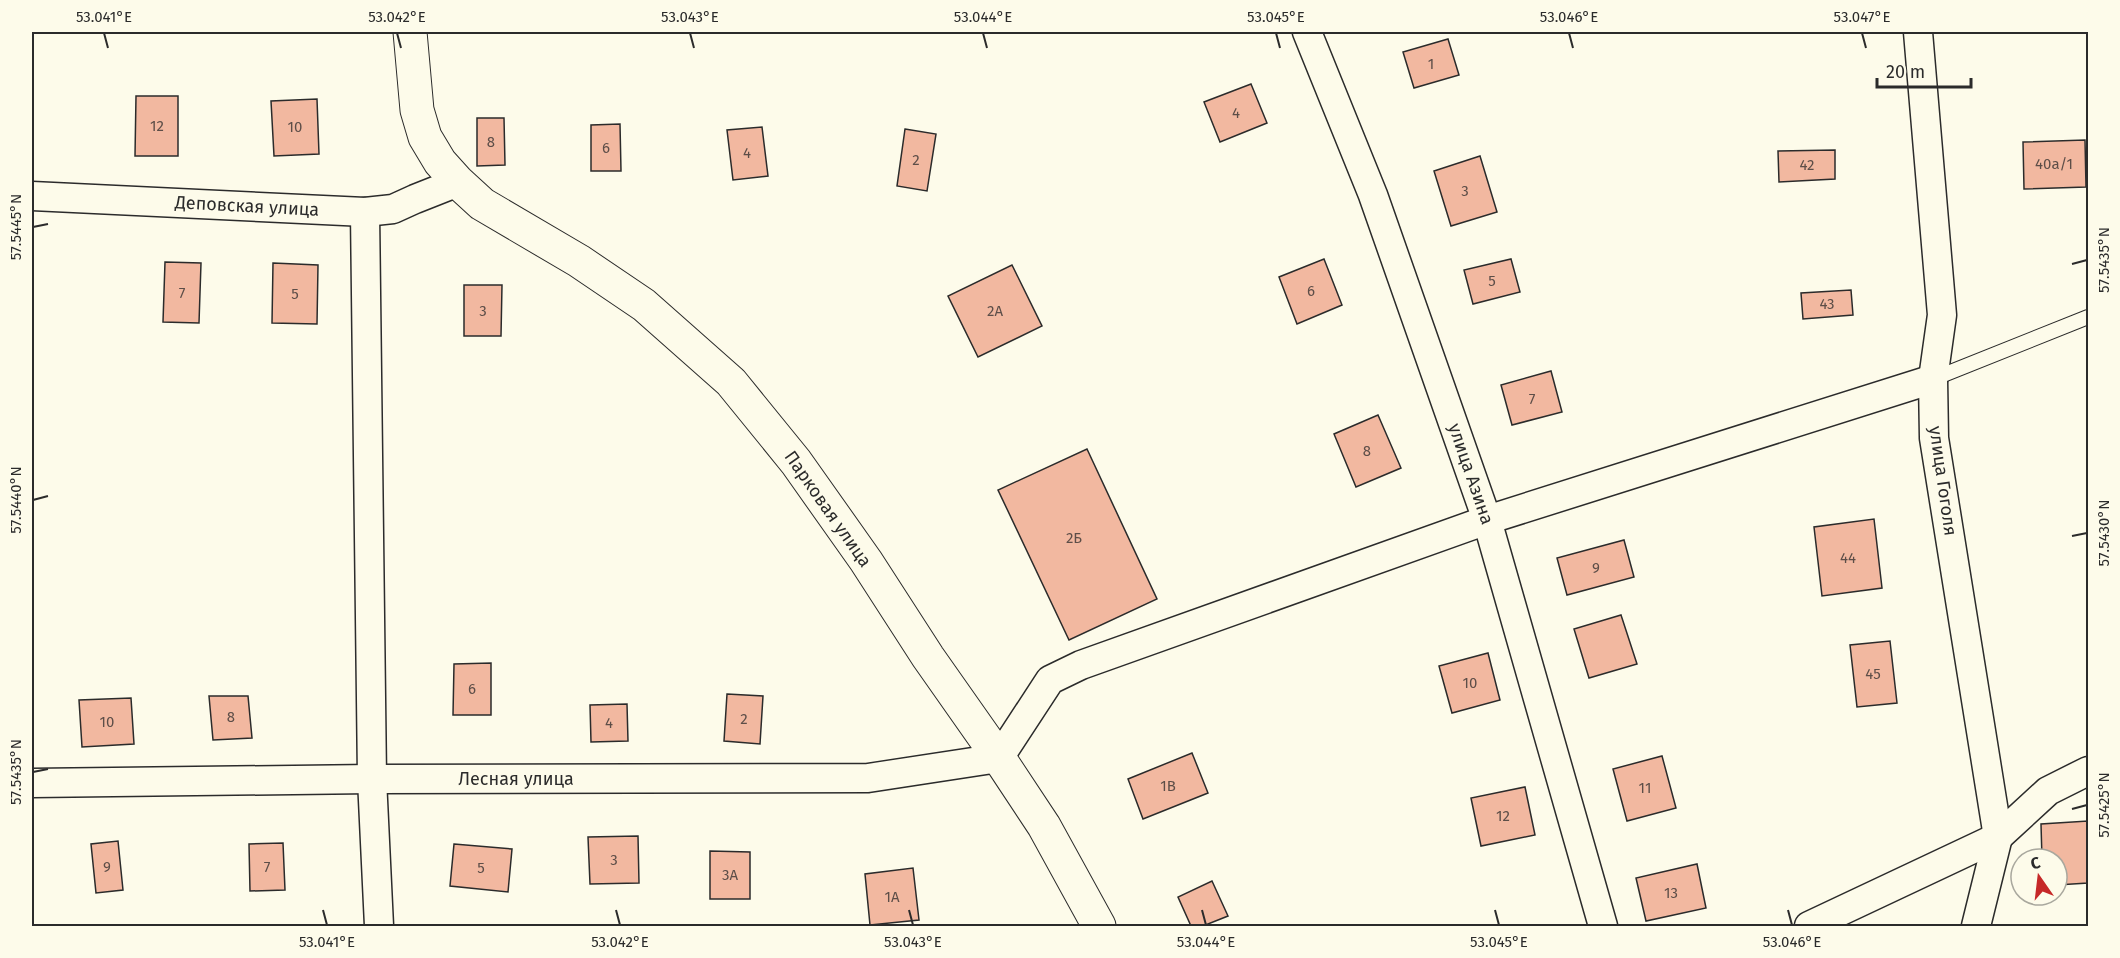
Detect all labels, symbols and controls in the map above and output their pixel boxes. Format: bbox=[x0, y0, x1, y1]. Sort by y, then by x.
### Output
text: 53.041°E bbox=[76, 8, 132, 26]
text: 53.042°E bbox=[368, 8, 426, 26]
text: 53.043°E bbox=[661, 8, 719, 26]
text: 53.044°E bbox=[954, 8, 1012, 26]
text: 53.045°E bbox=[1247, 8, 1305, 26]
text: 53.046°E bbox=[1540, 8, 1598, 26]
text: 53.047°E bbox=[1834, 8, 1891, 26]
scale bar bbox=[1877, 51, 1972, 89]
house number: 1 bbox=[1428, 55, 1434, 73]
text: 20 m bbox=[1886, 61, 1925, 83]
house number: 4 bbox=[1232, 104, 1240, 122]
house number: 12 bbox=[150, 117, 164, 135]
house number: 10 bbox=[288, 118, 302, 136]
house number: 8 bbox=[487, 133, 495, 151]
house number: 6 bbox=[602, 139, 610, 157]
house number: 4 bbox=[743, 144, 751, 162]
house number: 2 bbox=[912, 151, 920, 169]
house number: 40а/1 bbox=[2035, 155, 2073, 173]
house number: 42 bbox=[1799, 156, 1815, 174]
house number: 3 bbox=[1461, 182, 1469, 200]
street label: Деповская улица bbox=[173, 191, 320, 221]
text: 57.5445°N bbox=[7, 194, 25, 260]
text: 57.5435°N bbox=[2095, 227, 2113, 293]
house number: 5 bbox=[1488, 272, 1496, 290]
house number: 6 bbox=[1307, 282, 1315, 300]
house number: 7 bbox=[179, 284, 186, 302]
house number: 5 bbox=[291, 285, 299, 303]
house number: 43 bbox=[1819, 295, 1835, 313]
house number: 3 bbox=[479, 302, 487, 320]
house number: 2А bbox=[987, 302, 1003, 320]
house number: 7 bbox=[1529, 390, 1536, 408]
street label: улица Азина bbox=[1443, 421, 1499, 527]
street label: улица Гоголя bbox=[1924, 425, 1962, 537]
house number: 8 bbox=[1363, 442, 1371, 460]
street label: Парковая улица bbox=[780, 447, 876, 571]
text: 57.5440°N bbox=[7, 466, 25, 534]
text: 57.5430°N bbox=[2095, 500, 2113, 566]
house number: 2Б bbox=[1066, 529, 1082, 547]
house number: 44 bbox=[1840, 549, 1856, 567]
house number: 9 bbox=[1592, 559, 1600, 577]
house number: 45 bbox=[1865, 665, 1881, 683]
house number: 10 bbox=[1463, 674, 1477, 692]
house number: 6 bbox=[468, 680, 476, 698]
house number: 8 bbox=[227, 708, 235, 726]
house number: 2 bbox=[740, 710, 748, 728]
house number: 10 bbox=[100, 713, 114, 731]
house number: 4 bbox=[605, 714, 613, 732]
text: 57.5435°N bbox=[7, 739, 25, 805]
street label: Лесная улица bbox=[458, 768, 574, 790]
text: 57.5425°N bbox=[2095, 772, 2113, 838]
house number: 1В bbox=[1160, 777, 1176, 795]
house number: 11 bbox=[1639, 779, 1651, 797]
house number: 12 bbox=[1496, 807, 1510, 825]
north arrow bbox=[2009, 847, 2069, 907]
house number: 3 bbox=[610, 851, 618, 869]
text: С bbox=[2029, 852, 2043, 873]
house number: 9 bbox=[103, 858, 111, 876]
house number: 7 bbox=[264, 858, 271, 876]
house number: 5 bbox=[477, 859, 485, 877]
house number: 3А bbox=[722, 866, 738, 884]
house number: 13 bbox=[1664, 884, 1678, 902]
house number: 1А bbox=[884, 888, 900, 906]
text: 53.041°E bbox=[299, 933, 355, 951]
text: 53.042°E bbox=[591, 933, 649, 951]
text: 53.043°E bbox=[884, 933, 942, 951]
text: 53.044°E bbox=[1177, 933, 1235, 951]
text: 53.045°E bbox=[1470, 933, 1528, 951]
text: 53.046°E bbox=[1763, 933, 1821, 951]

